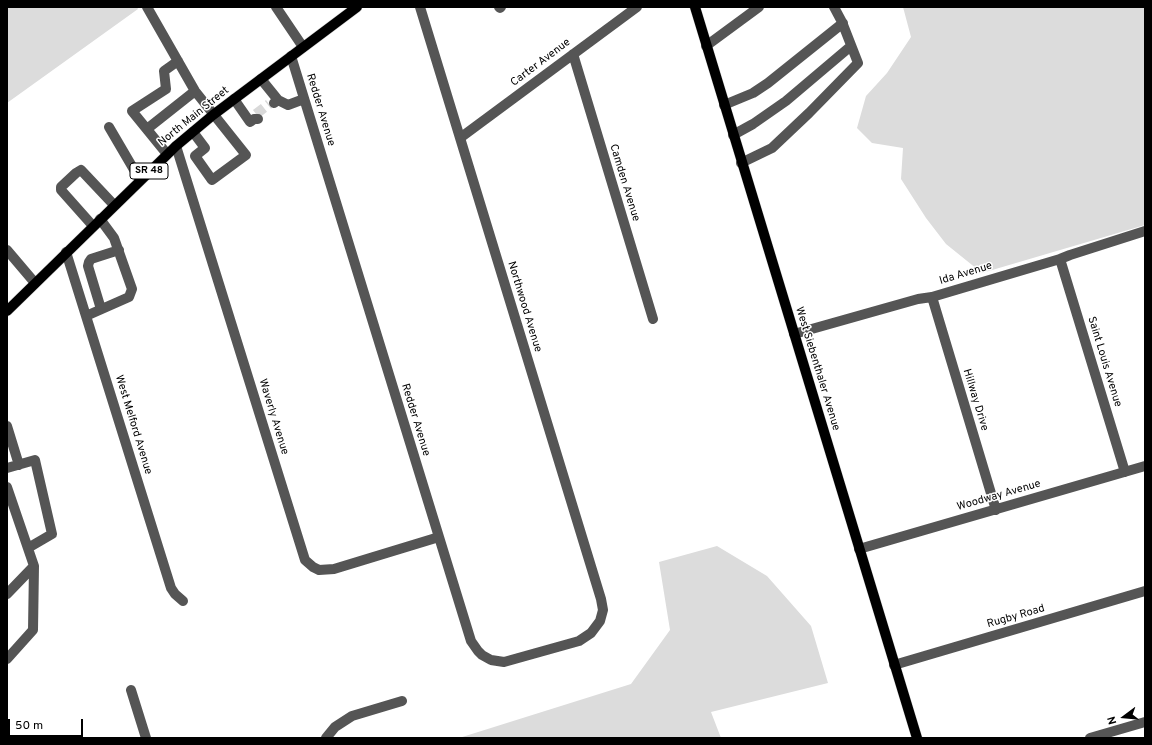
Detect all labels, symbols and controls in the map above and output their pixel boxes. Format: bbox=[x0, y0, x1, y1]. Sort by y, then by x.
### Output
street label: Carter Avenue bbox=[509, 36, 573, 90]
street label: Redder Avenue bbox=[303, 72, 337, 148]
street label: North Main Street bbox=[156, 84, 232, 150]
street label: Camden Avenue bbox=[606, 143, 642, 223]
road number: SR 48 bbox=[130, 163, 168, 179]
street label: Northwood Avenue bbox=[504, 260, 544, 354]
street label: Ida Avenue bbox=[938, 260, 994, 288]
street label: West Siebenthaler Avenue bbox=[792, 305, 842, 433]
street label: Saint Louis Avenue bbox=[1084, 315, 1124, 409]
street label: Hillway Drive bbox=[959, 367, 991, 433]
street label: West Melford Avenue bbox=[112, 374, 154, 476]
street label: Waverly Avenue bbox=[255, 377, 291, 457]
street label: Redder Avenue bbox=[398, 382, 432, 458]
street label: Woodway Avenue bbox=[956, 478, 1042, 514]
street label: Rugby Road bbox=[986, 602, 1046, 632]
north arrow bbox=[1104, 697, 1144, 737]
scale bar bbox=[10, 711, 85, 737]
text: N bbox=[1105, 715, 1120, 726]
text: 50 m bbox=[15, 718, 43, 734]

